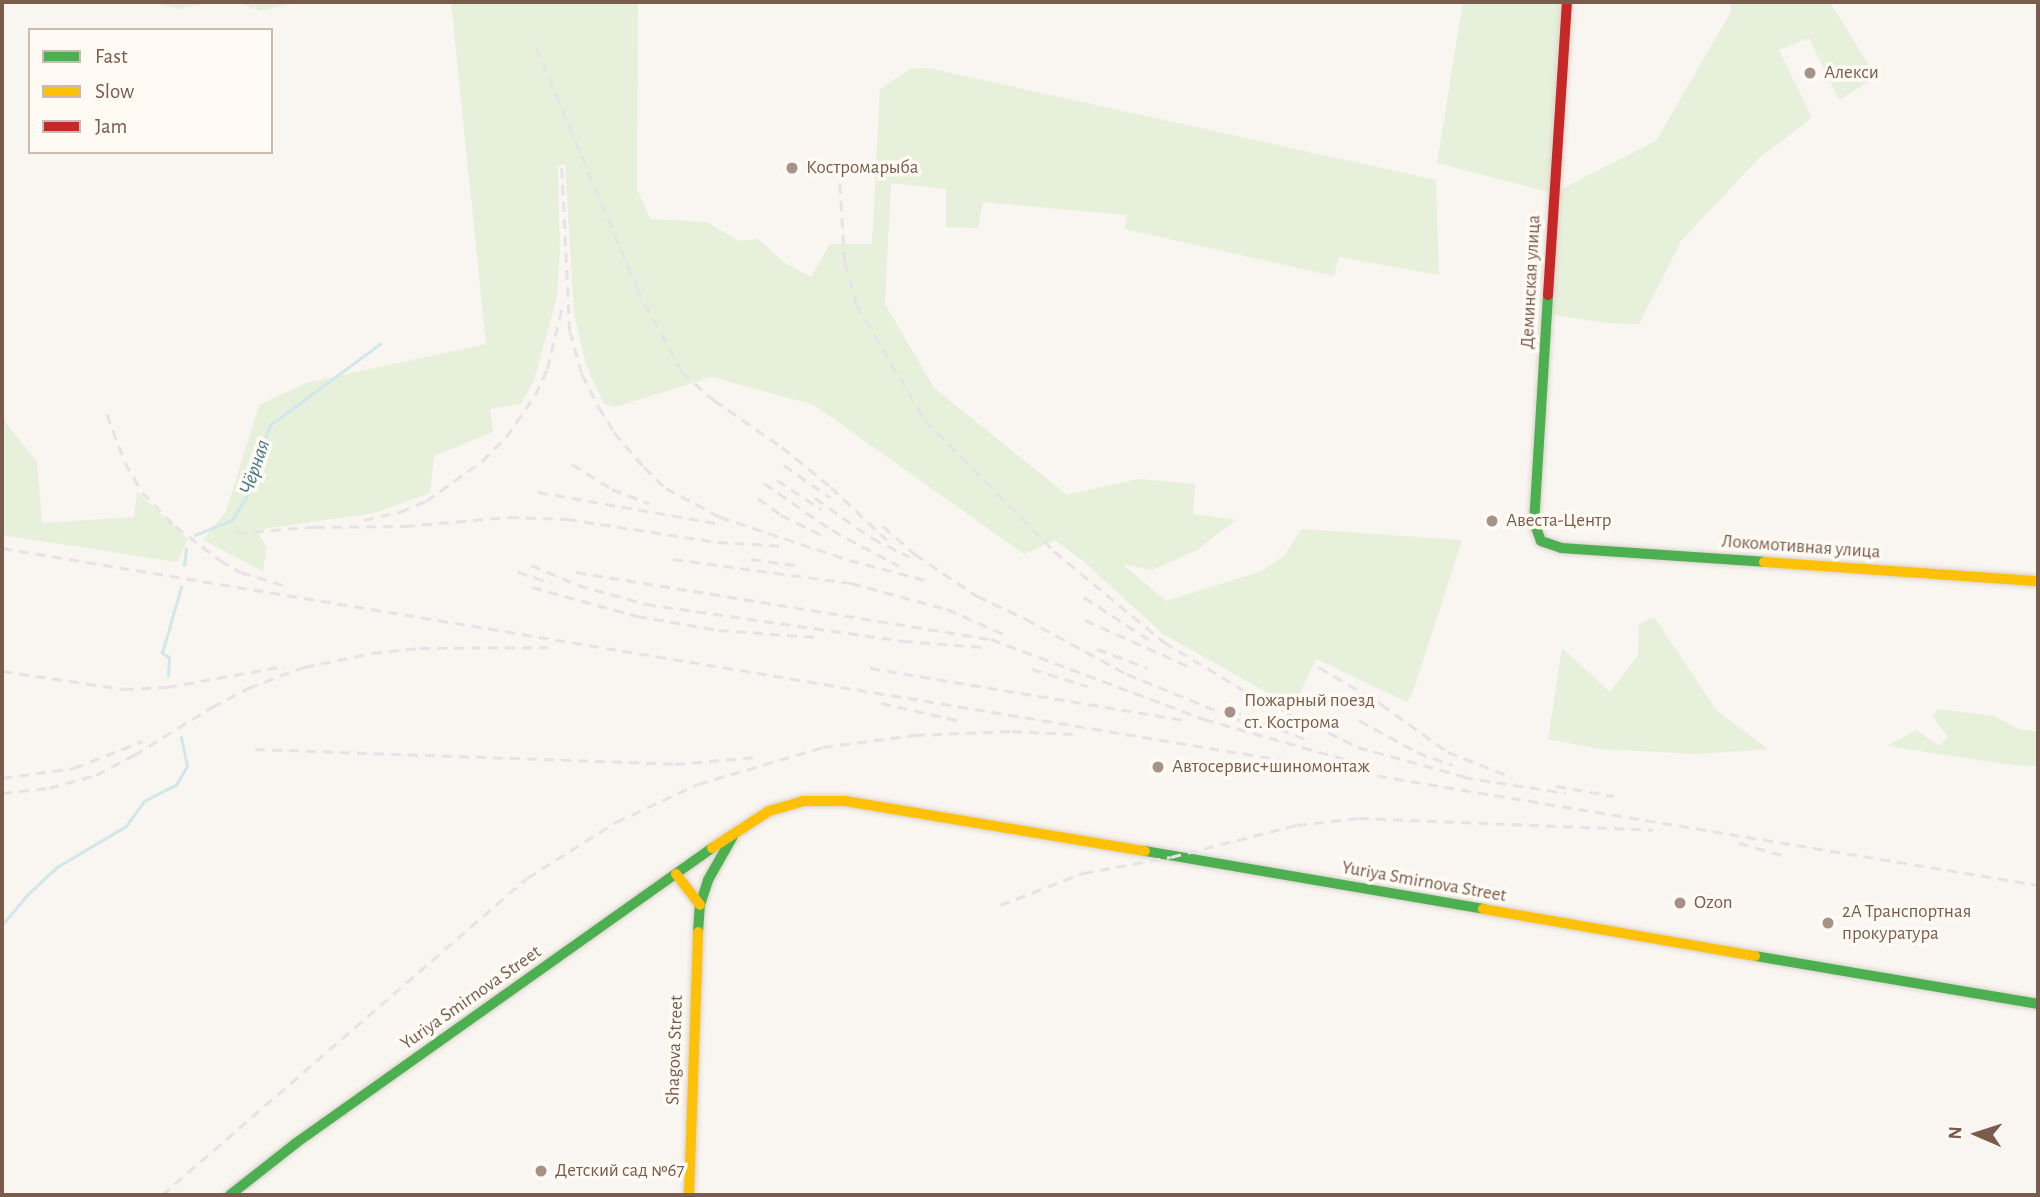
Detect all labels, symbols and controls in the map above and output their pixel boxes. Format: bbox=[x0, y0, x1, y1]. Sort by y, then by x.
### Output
legend bbox=[28, 28, 273, 154]
text: Fast bbox=[95, 46, 128, 67]
place label: Алекси bbox=[1824, 62, 1879, 84]
marker: Алекси bbox=[1802, 65, 1818, 81]
text: Slow bbox=[95, 81, 134, 102]
text: Jam bbox=[95, 116, 127, 137]
place label: Костромарыба bbox=[806, 157, 918, 179]
marker: Костромарыба bbox=[784, 160, 800, 176]
street label: Деминская улица bbox=[1516, 214, 1546, 350]
water label: Чёрная bbox=[234, 436, 276, 498]
place label: Авеста-Центр bbox=[1506, 510, 1611, 532]
marker: Авеста-Центр bbox=[1484, 513, 1500, 529]
street label: Локомотивная улица bbox=[1721, 530, 1881, 564]
place label: Пожарный поезд ст. Кострома bbox=[1244, 690, 1375, 734]
marker: Пожарный поезд ст. Кострома bbox=[1222, 704, 1238, 720]
place label: Автосервис+шиномонтаж bbox=[1172, 756, 1370, 778]
marker: Автосервис+шиномонтаж bbox=[1150, 759, 1166, 775]
street label: Yuriya Smirnova Street bbox=[1340, 856, 1508, 908]
place label: Ozon bbox=[1694, 892, 1733, 914]
marker: Ozon bbox=[1672, 895, 1688, 911]
place label: 2А Транспортная прокуратура bbox=[1842, 901, 1971, 945]
marker: 2А Транспортная прокуратура bbox=[1820, 915, 1836, 931]
street label: Yuriya Smirnova Street bbox=[396, 941, 546, 1055]
street label: Shagova Street bbox=[662, 995, 688, 1105]
north arrow bbox=[1942, 1099, 2012, 1169]
text: N bbox=[1946, 1126, 1965, 1140]
place label: Детский сад №67 bbox=[555, 1160, 684, 1182]
marker: Детский сад №67 bbox=[533, 1163, 549, 1179]

